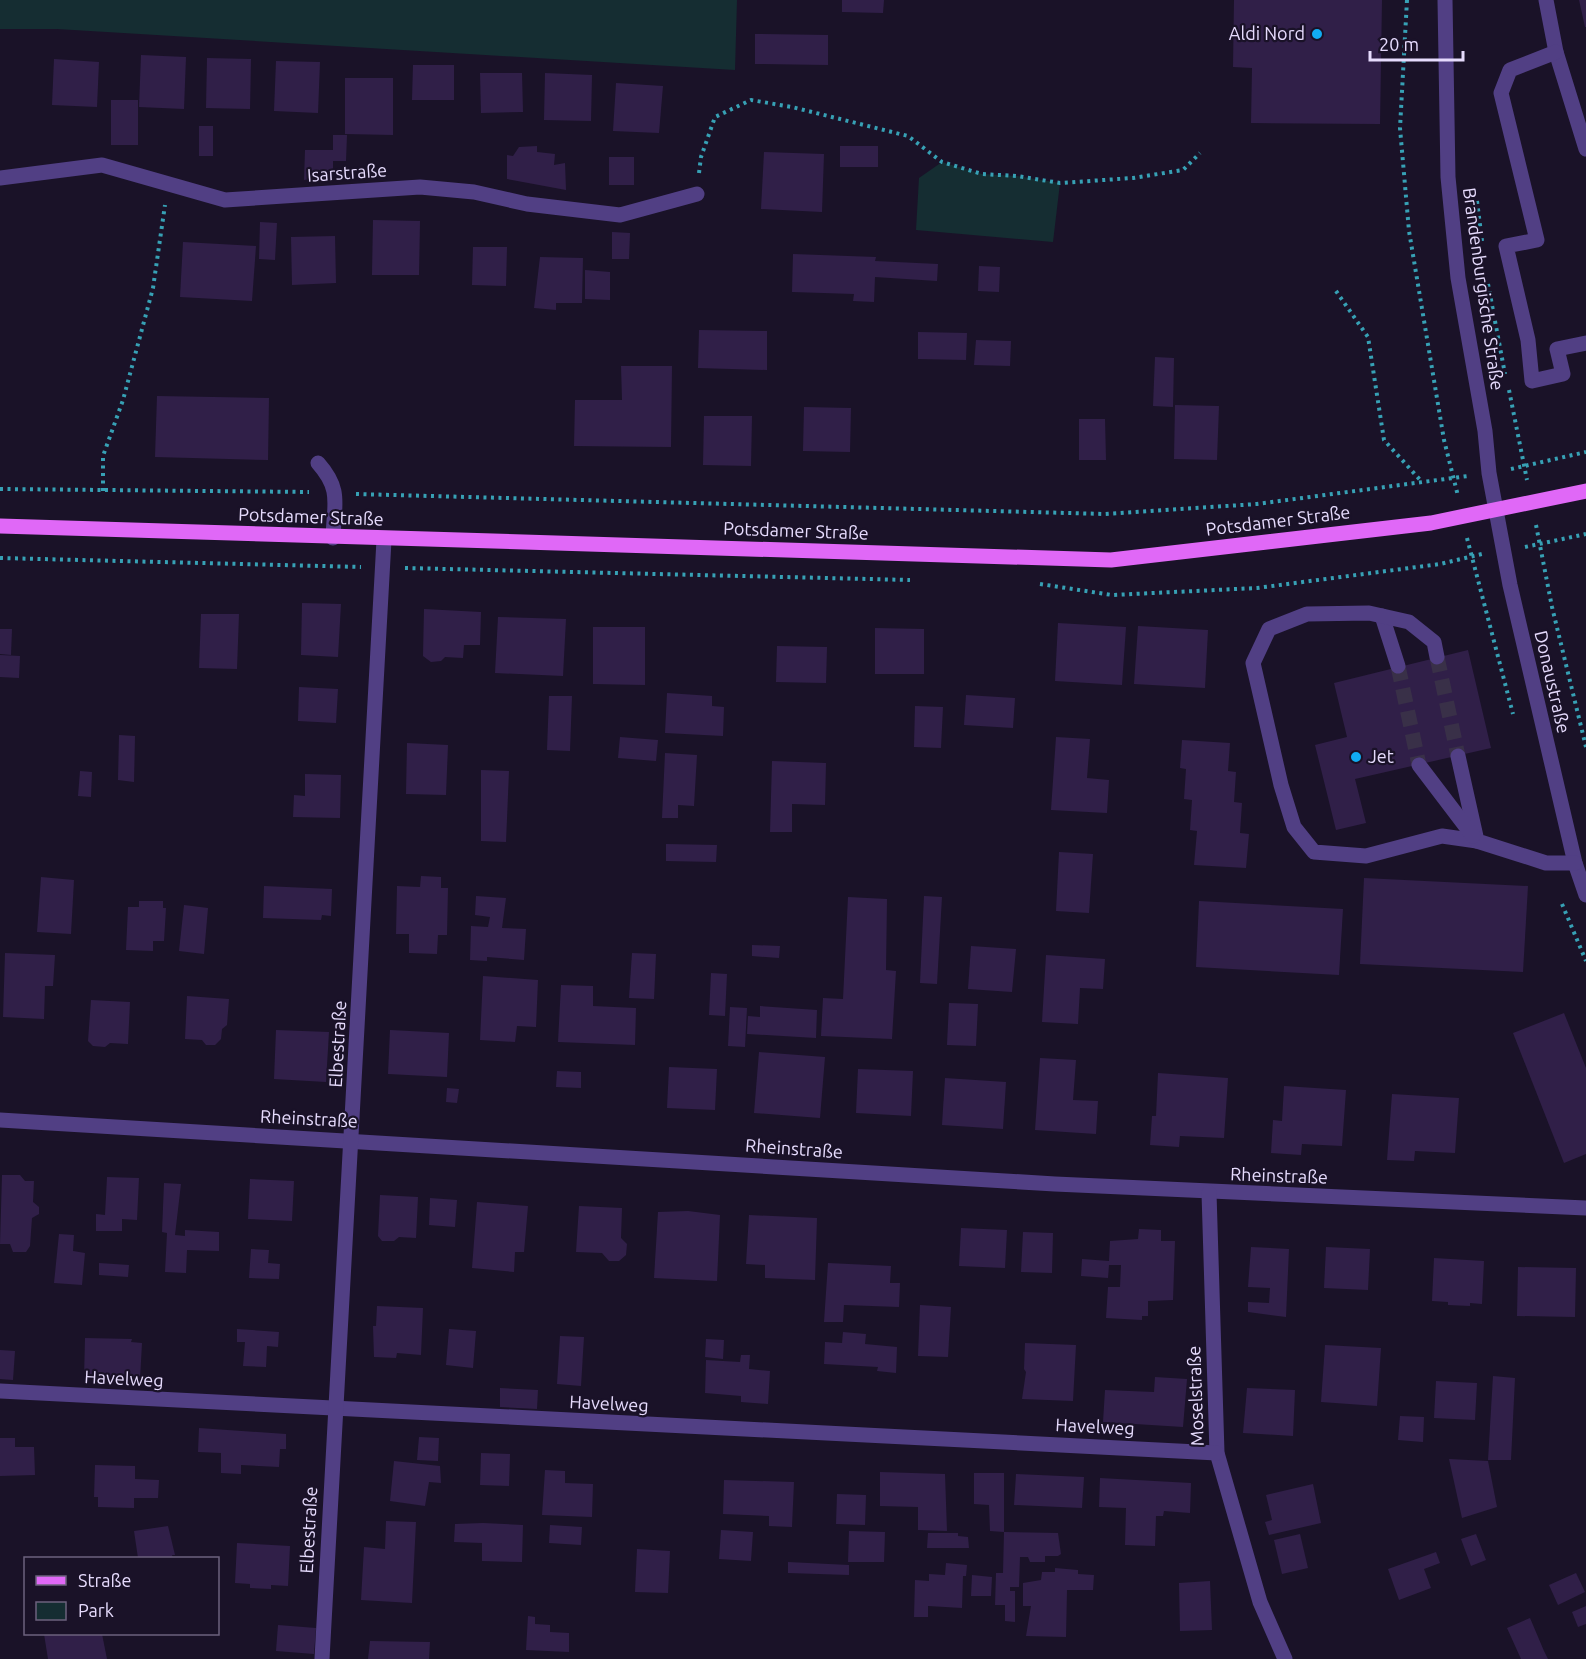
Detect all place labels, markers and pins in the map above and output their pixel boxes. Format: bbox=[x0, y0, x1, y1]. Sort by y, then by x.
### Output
place label: Aldi Nord bbox=[1229, 23, 1305, 43]
marker: Aldi Nord bbox=[1310, 27, 1324, 41]
place label: Jet bbox=[1368, 746, 1394, 766]
marker: Jet bbox=[1349, 750, 1363, 764]

